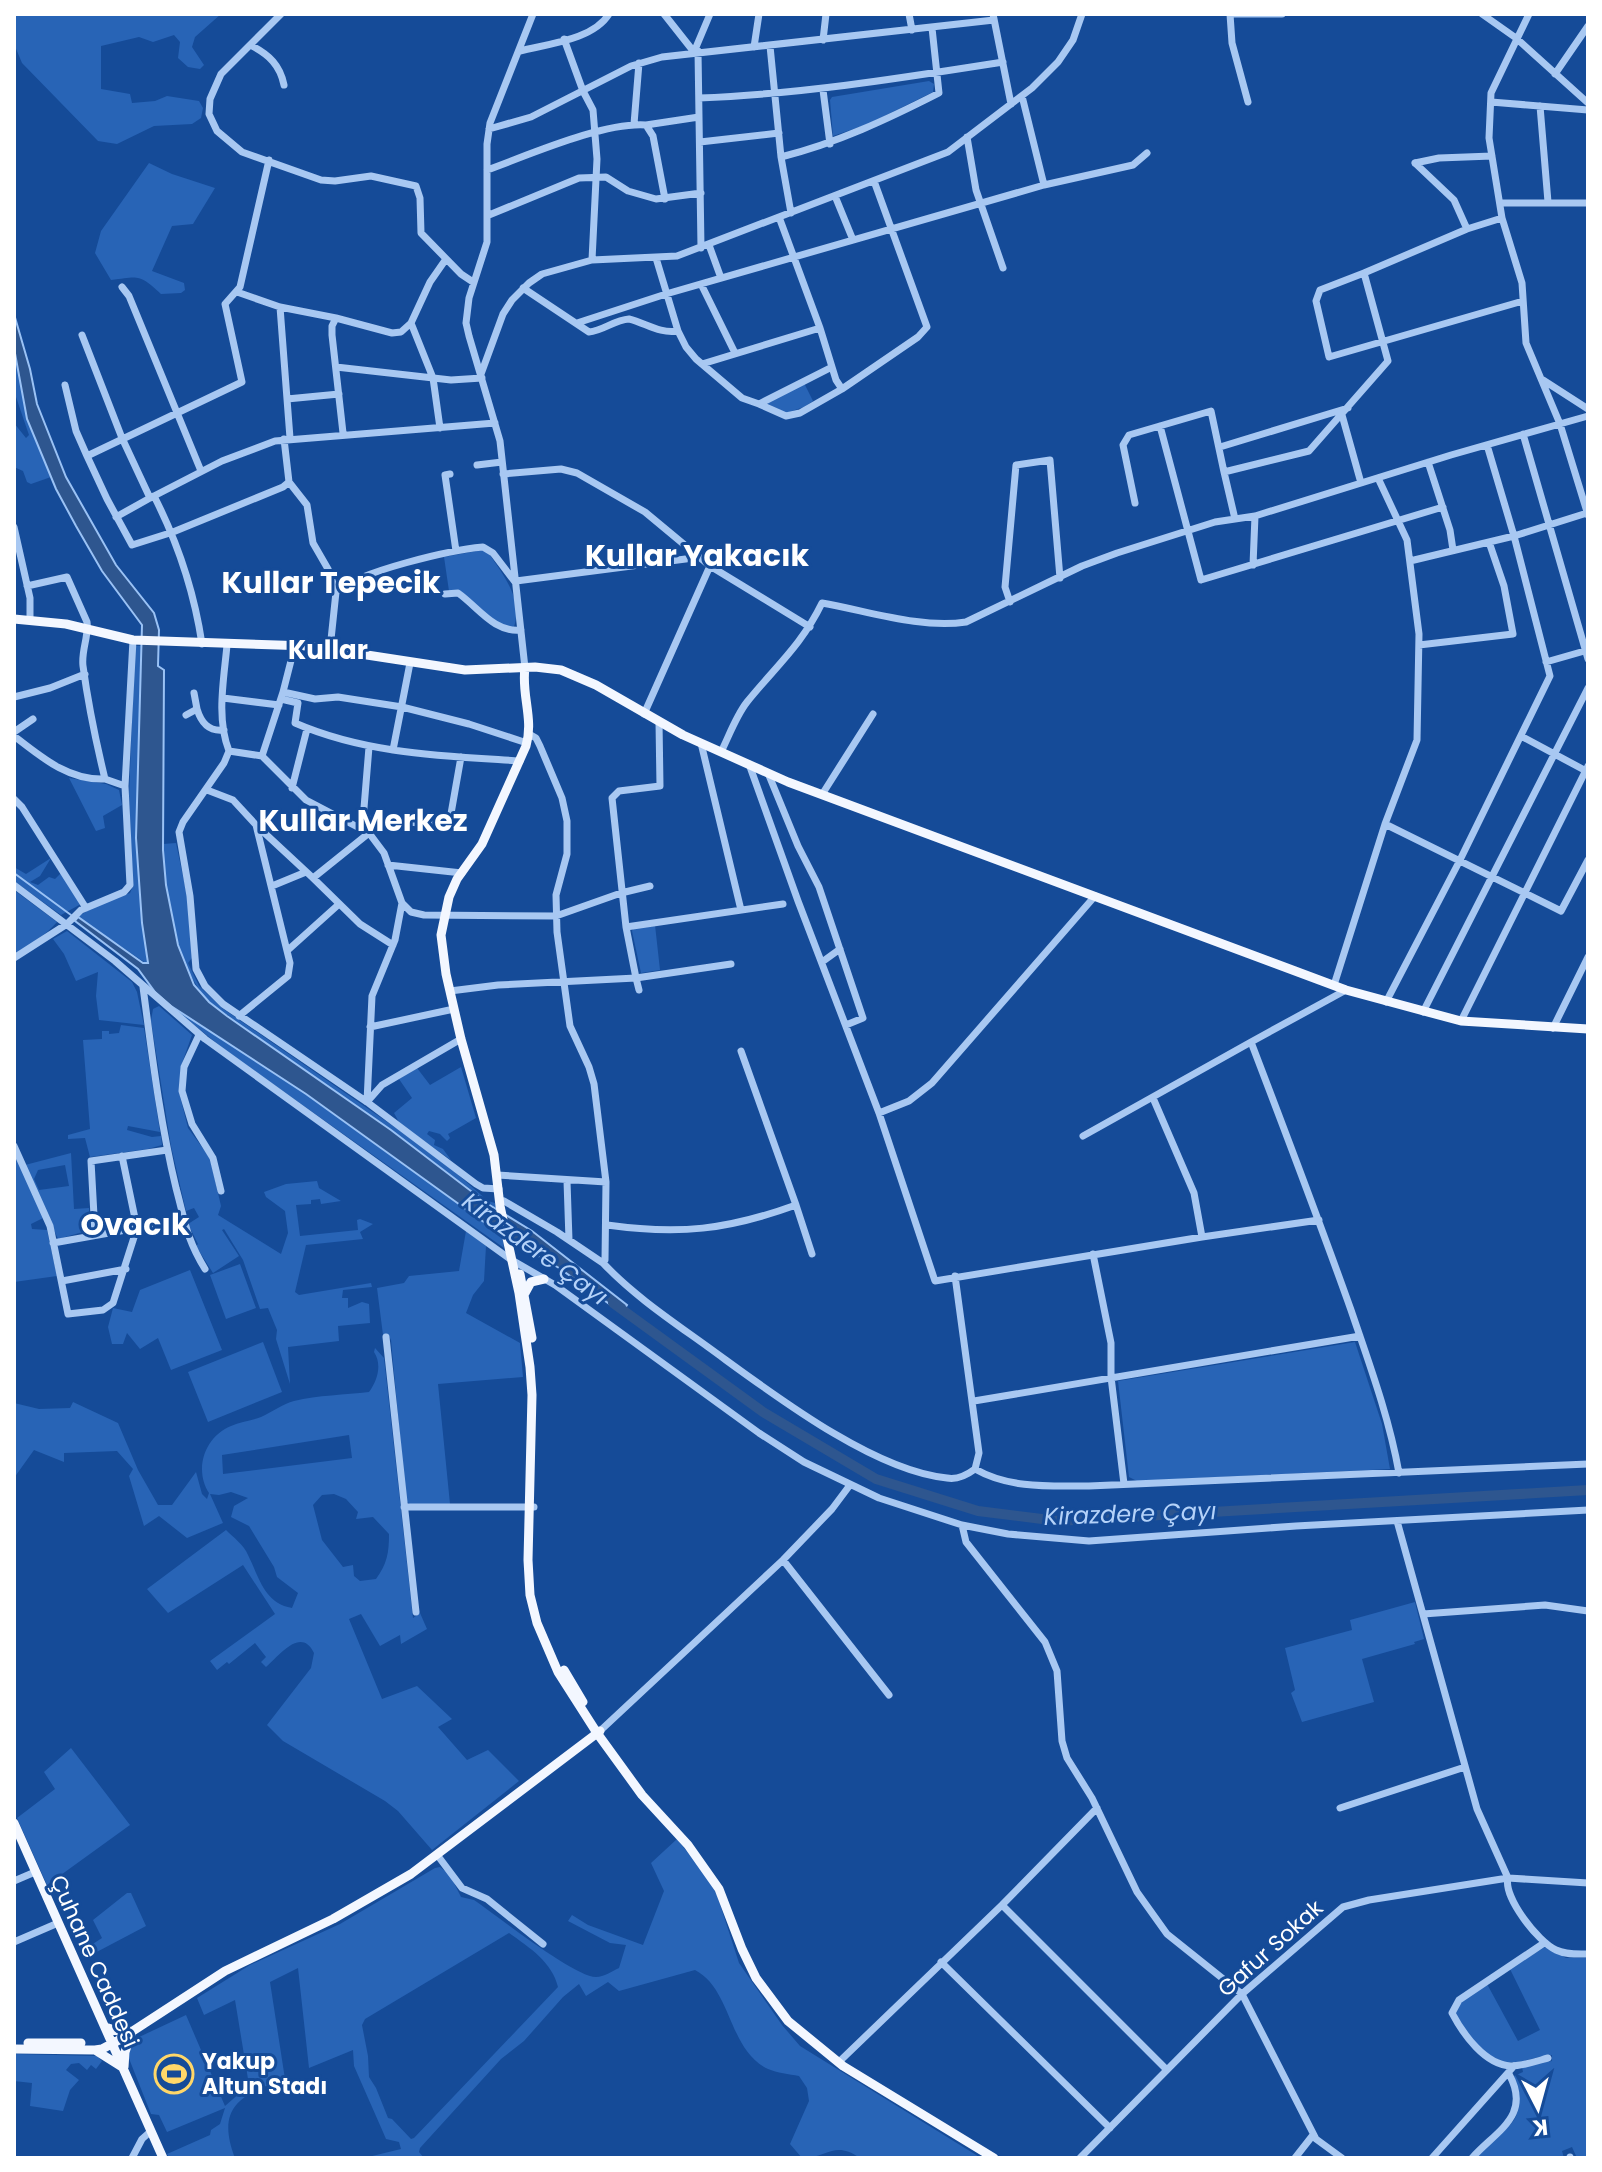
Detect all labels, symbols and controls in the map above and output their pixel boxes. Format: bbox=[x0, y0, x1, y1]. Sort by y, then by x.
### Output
district label: Kullar Yakacık bbox=[585, 534, 810, 577]
district label: Kullar Tepecik bbox=[222, 561, 441, 604]
district label: Kullar bbox=[288, 632, 368, 668]
district label: Kullar Merkez bbox=[258, 799, 468, 842]
water label: Kirazdere Çayı bbox=[456, 1185, 615, 1313]
district label: Ovacık bbox=[80, 1203, 190, 1246]
water label: Kirazdere Çayı bbox=[1043, 1494, 1217, 1533]
street label: Çuhane Caddesi bbox=[43, 1870, 146, 2052]
street label: Gafur Sokak bbox=[1211, 1892, 1330, 2004]
place label: Yakup Altun Stadı bbox=[202, 2046, 327, 2102]
sports icon: Yakup Altun Stadı bbox=[153, 2053, 195, 2095]
north arrow bbox=[1498, 2068, 1578, 2148]
text: K bbox=[1531, 2111, 1549, 2144]

